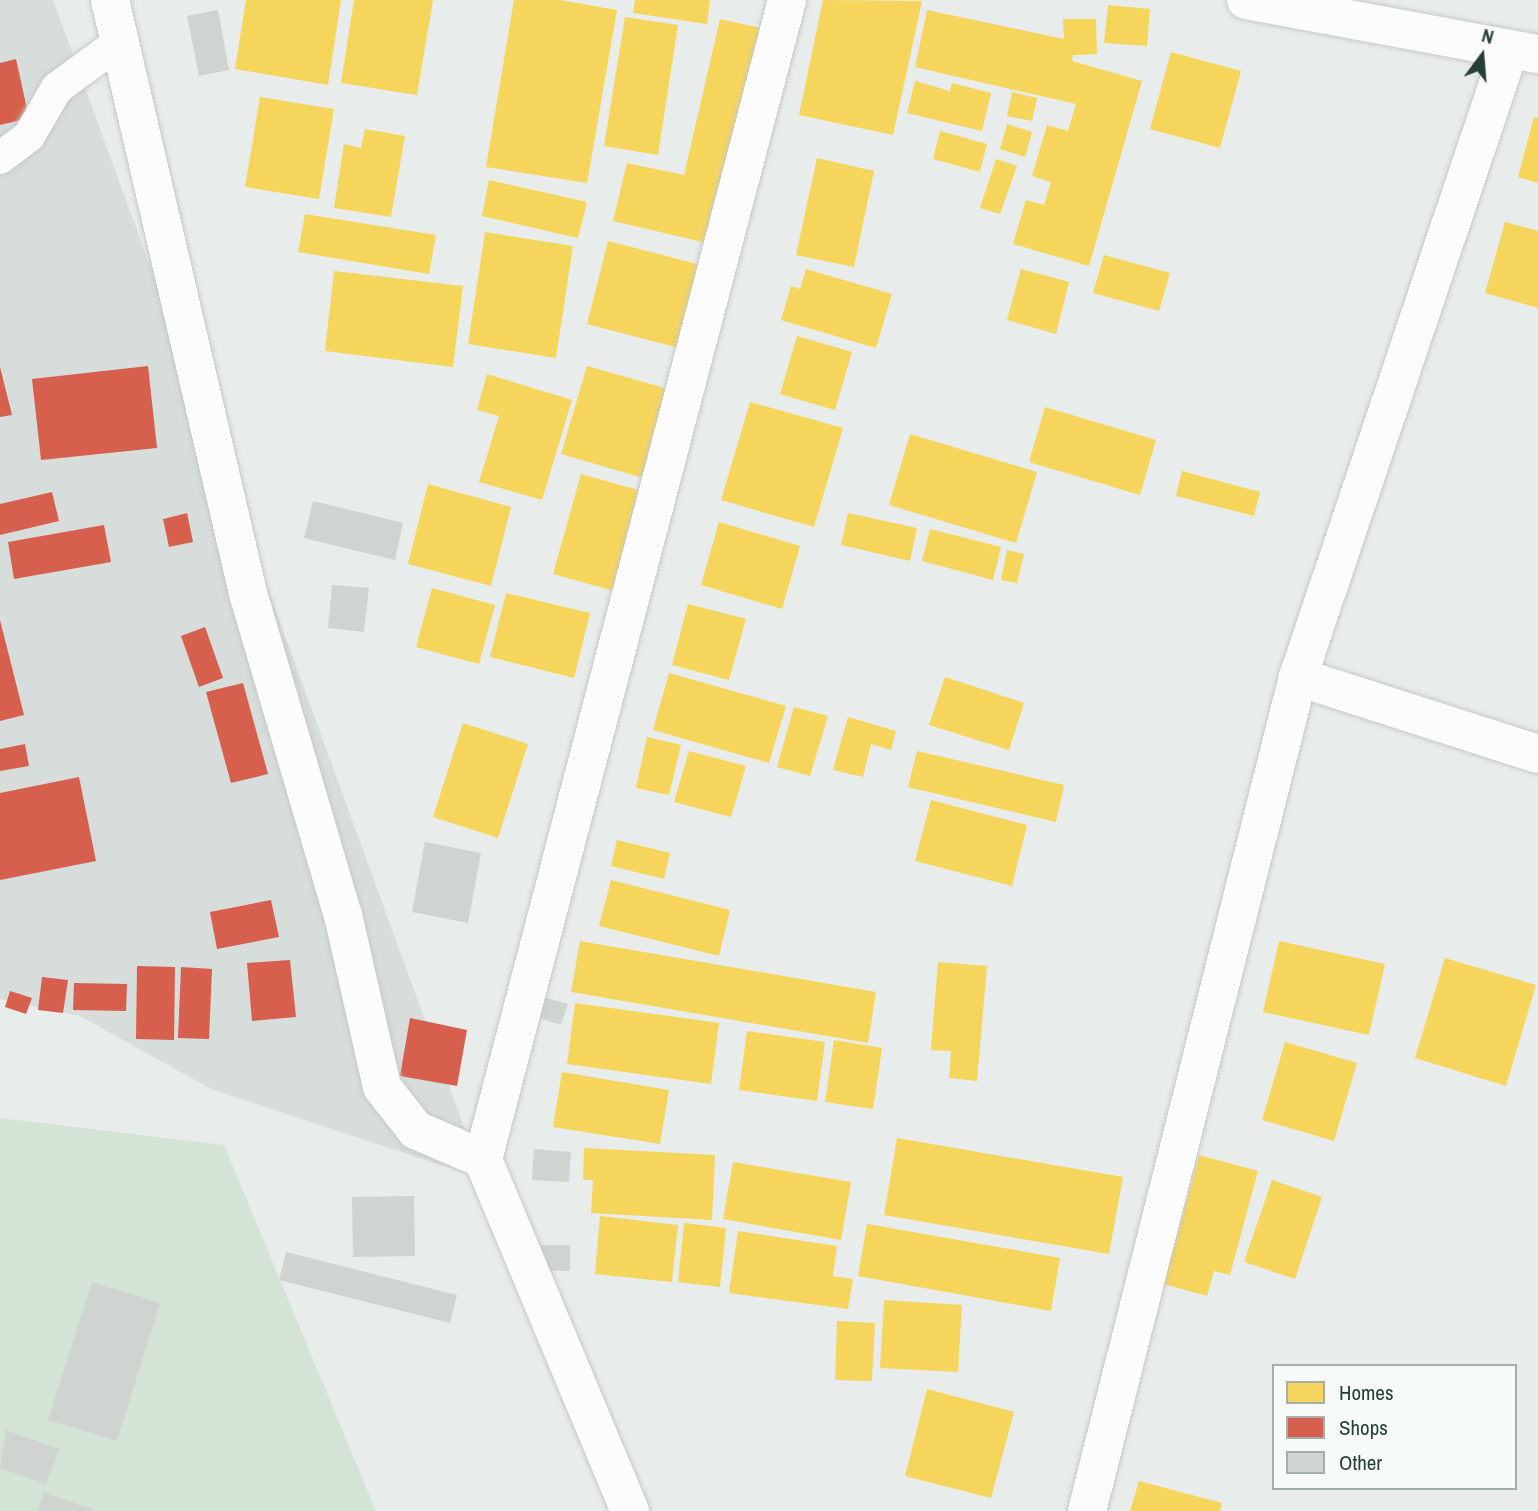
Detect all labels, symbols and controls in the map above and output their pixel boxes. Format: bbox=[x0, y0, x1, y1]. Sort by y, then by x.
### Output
north arrow bbox=[1447, 21, 1517, 91]
text: N bbox=[1479, 22, 1497, 50]
legend bbox=[1272, 1364, 1517, 1490]
text: Homes bbox=[1339, 1378, 1394, 1407]
text: Shops bbox=[1339, 1413, 1388, 1442]
text: Other bbox=[1339, 1448, 1382, 1477]

